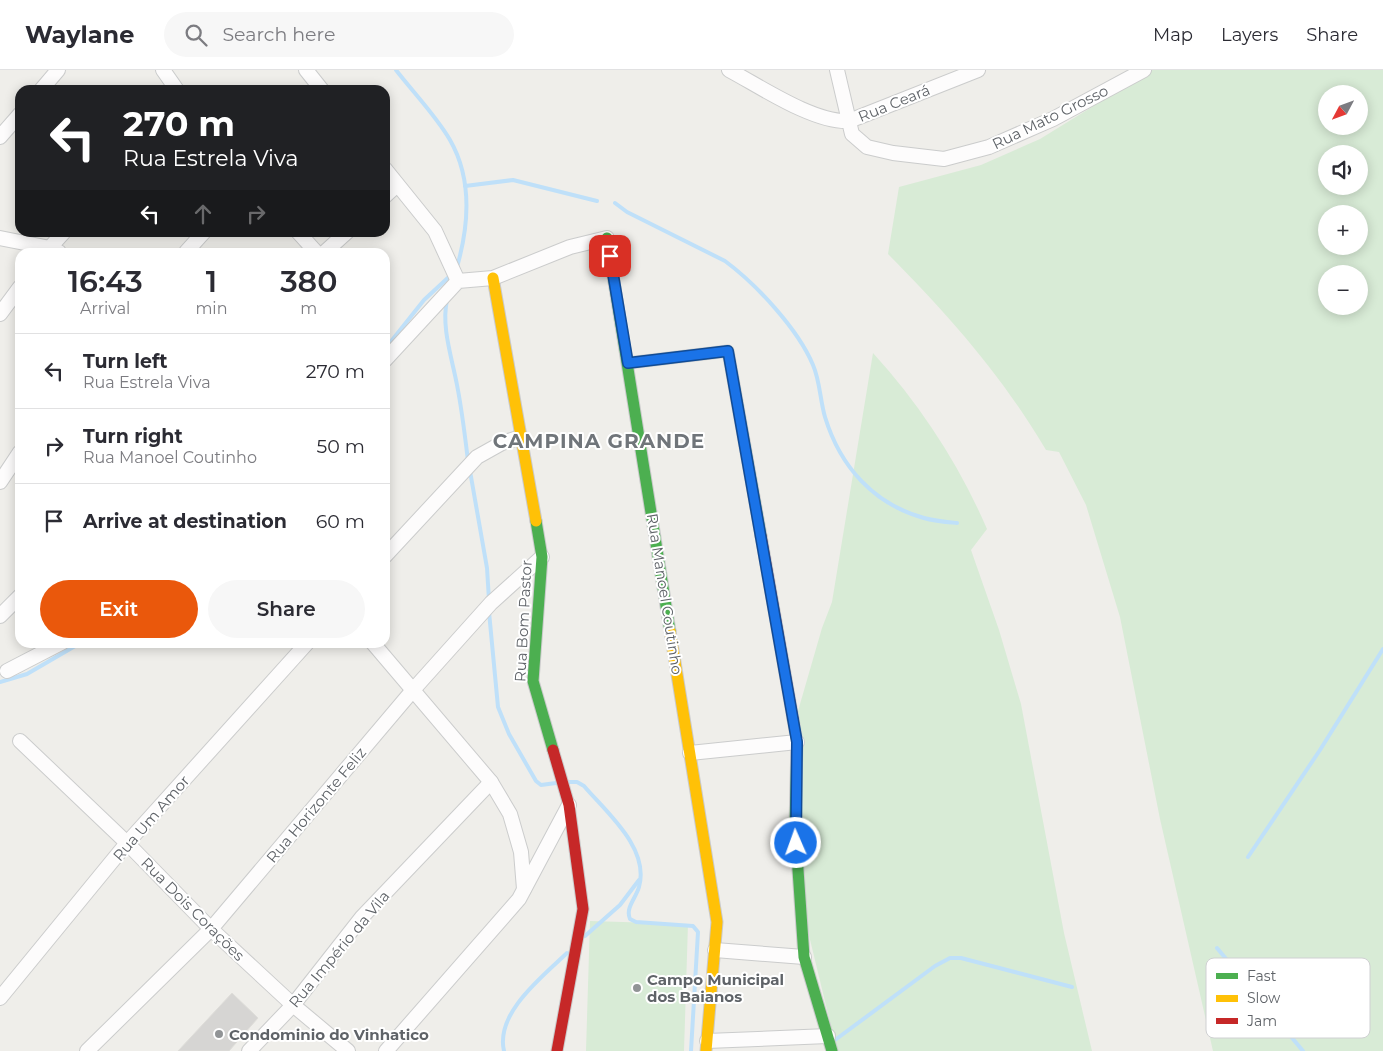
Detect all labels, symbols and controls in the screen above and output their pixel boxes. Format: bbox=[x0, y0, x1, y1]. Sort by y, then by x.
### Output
search box bbox=[164, 12, 514, 57]
text: Waylane bbox=[25, 20, 134, 49]
icon: search bbox=[182, 21, 210, 49]
text: Search here bbox=[222, 23, 335, 46]
text: Map bbox=[1153, 24, 1193, 46]
text: Layers bbox=[1221, 24, 1278, 46]
text: Share bbox=[1306, 24, 1358, 46]
street label: Rua Ceará bbox=[855, 80, 933, 126]
street label: Rua Mato Grosso bbox=[989, 81, 1111, 153]
north arrow bbox=[1318, 85, 1368, 135]
map controls bbox=[1318, 85, 1368, 315]
text: 270 m bbox=[123, 102, 235, 145]
icon: left bbox=[40, 105, 105, 170]
text: Rua Estrela Viva bbox=[123, 145, 299, 172]
button: sound bbox=[1318, 145, 1368, 195]
icon: left bbox=[136, 200, 164, 228]
icon: ahead bbox=[189, 200, 217, 228]
icon: right bbox=[242, 200, 270, 228]
button: + bbox=[1318, 205, 1368, 255]
pin bbox=[589, 235, 631, 277]
icon: arrive bbox=[596, 242, 624, 270]
text: 16:43 bbox=[68, 263, 143, 300]
text: 1 bbox=[206, 263, 217, 300]
text: 380 bbox=[280, 263, 337, 300]
button: − bbox=[1318, 265, 1368, 315]
text: Arrival bbox=[80, 299, 130, 318]
text: min bbox=[195, 299, 228, 318]
text: m bbox=[300, 299, 317, 318]
text: Turn left bbox=[83, 350, 168, 373]
icon: left bbox=[40, 357, 68, 385]
text: 270 m bbox=[306, 360, 365, 383]
text: Rua Estrela Viva bbox=[83, 373, 211, 392]
text: Turn right bbox=[83, 425, 183, 448]
district label: CAMPINA GRANDE bbox=[493, 429, 705, 453]
icon: right bbox=[40, 432, 68, 460]
text: 50 m bbox=[317, 435, 365, 458]
text: Rua Manoel Coutinho bbox=[83, 448, 257, 467]
icon: arrive bbox=[40, 507, 68, 535]
text: Arrive at destination bbox=[83, 510, 287, 533]
text: 60 m bbox=[316, 510, 365, 533]
street label: Rua Manoel Coutinho bbox=[643, 512, 687, 676]
street label: Rua Bom Pastor bbox=[510, 559, 536, 683]
button: Exit bbox=[40, 580, 198, 638]
button: Share bbox=[208, 580, 365, 638]
street label: Rua Horizonte Feliz bbox=[262, 743, 370, 867]
street label: Rua Um Amor bbox=[109, 771, 193, 865]
position arrow bbox=[769, 816, 821, 868]
street label: Rua Dois Corações bbox=[137, 853, 249, 965]
street label: Rua Império da Vila bbox=[285, 887, 393, 1011]
legend bbox=[1206, 958, 1370, 1038]
text: Fast bbox=[1247, 967, 1277, 985]
place label: Campo Municipal dos Baianos bbox=[647, 970, 784, 1006]
marker: Campo Municipal dos Baianos bbox=[631, 982, 643, 994]
text: Slow bbox=[1247, 989, 1281, 1007]
text: Jam bbox=[1246, 1012, 1277, 1030]
place label: Condominio do Vinhatico bbox=[229, 1025, 429, 1044]
marker: Condominio do Vinhatico bbox=[213, 1028, 225, 1040]

